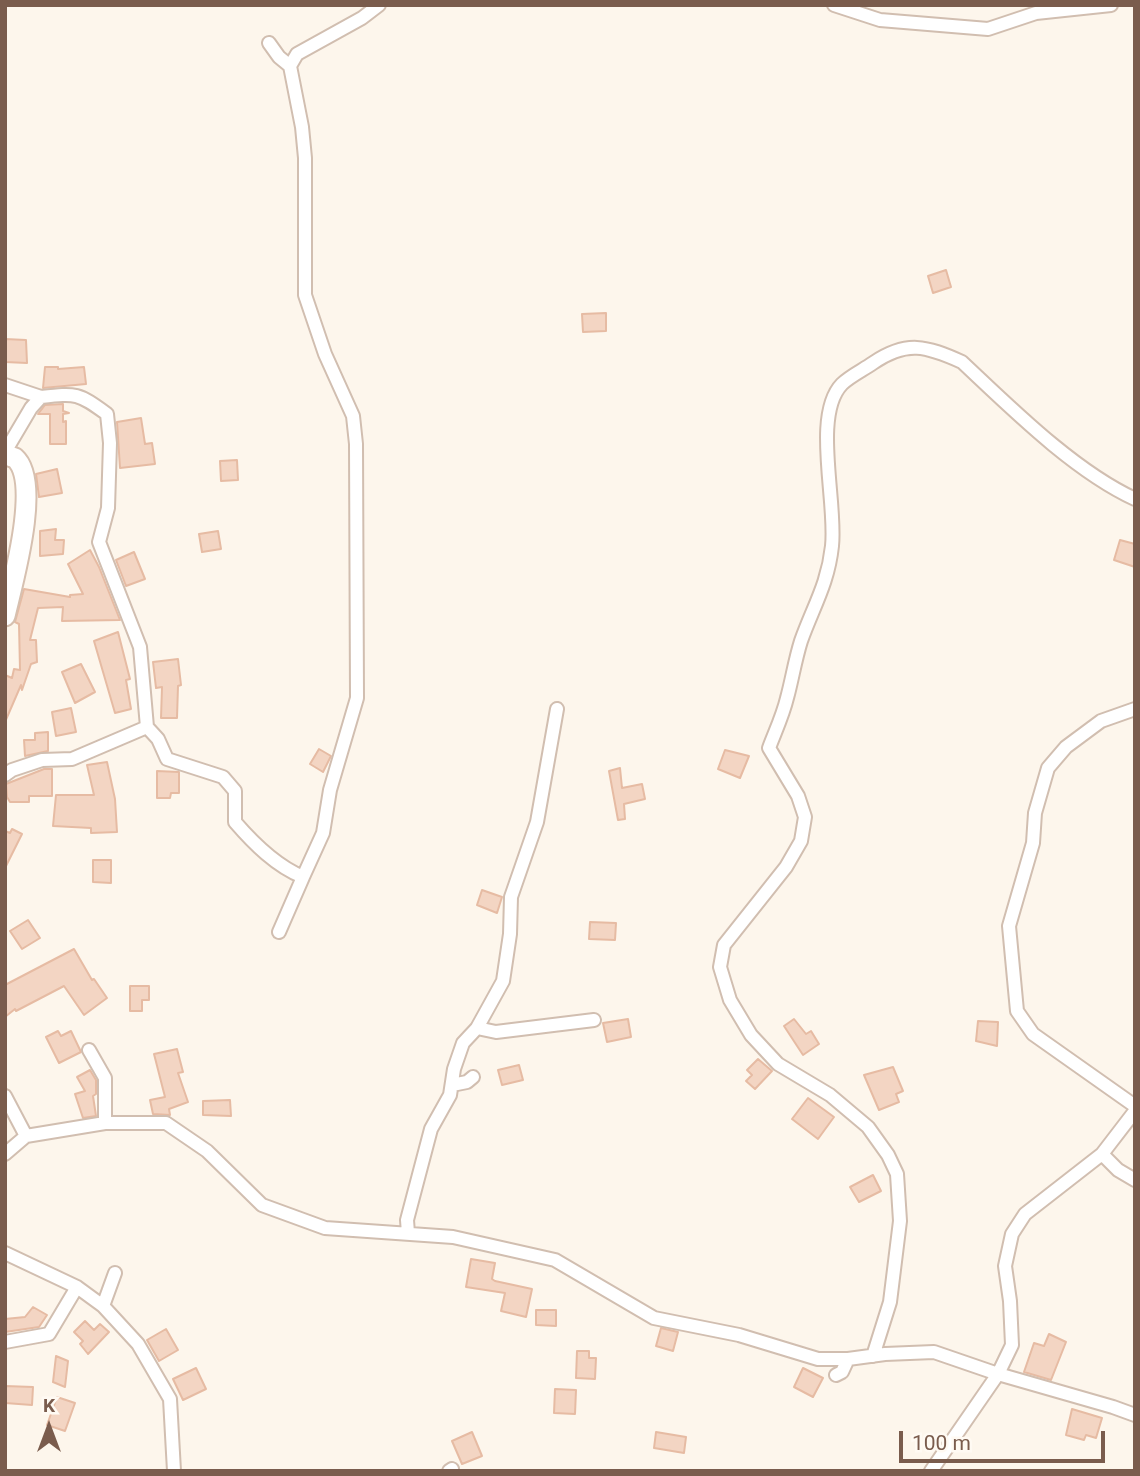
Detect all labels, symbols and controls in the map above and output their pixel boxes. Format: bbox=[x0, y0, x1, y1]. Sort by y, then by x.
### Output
north arrow bbox=[14, 1392, 84, 1462]
text: K bbox=[43, 1394, 55, 1417]
scale bar bbox=[902, 1416, 1108, 1460]
text: 100 m bbox=[912, 1431, 971, 1455]

